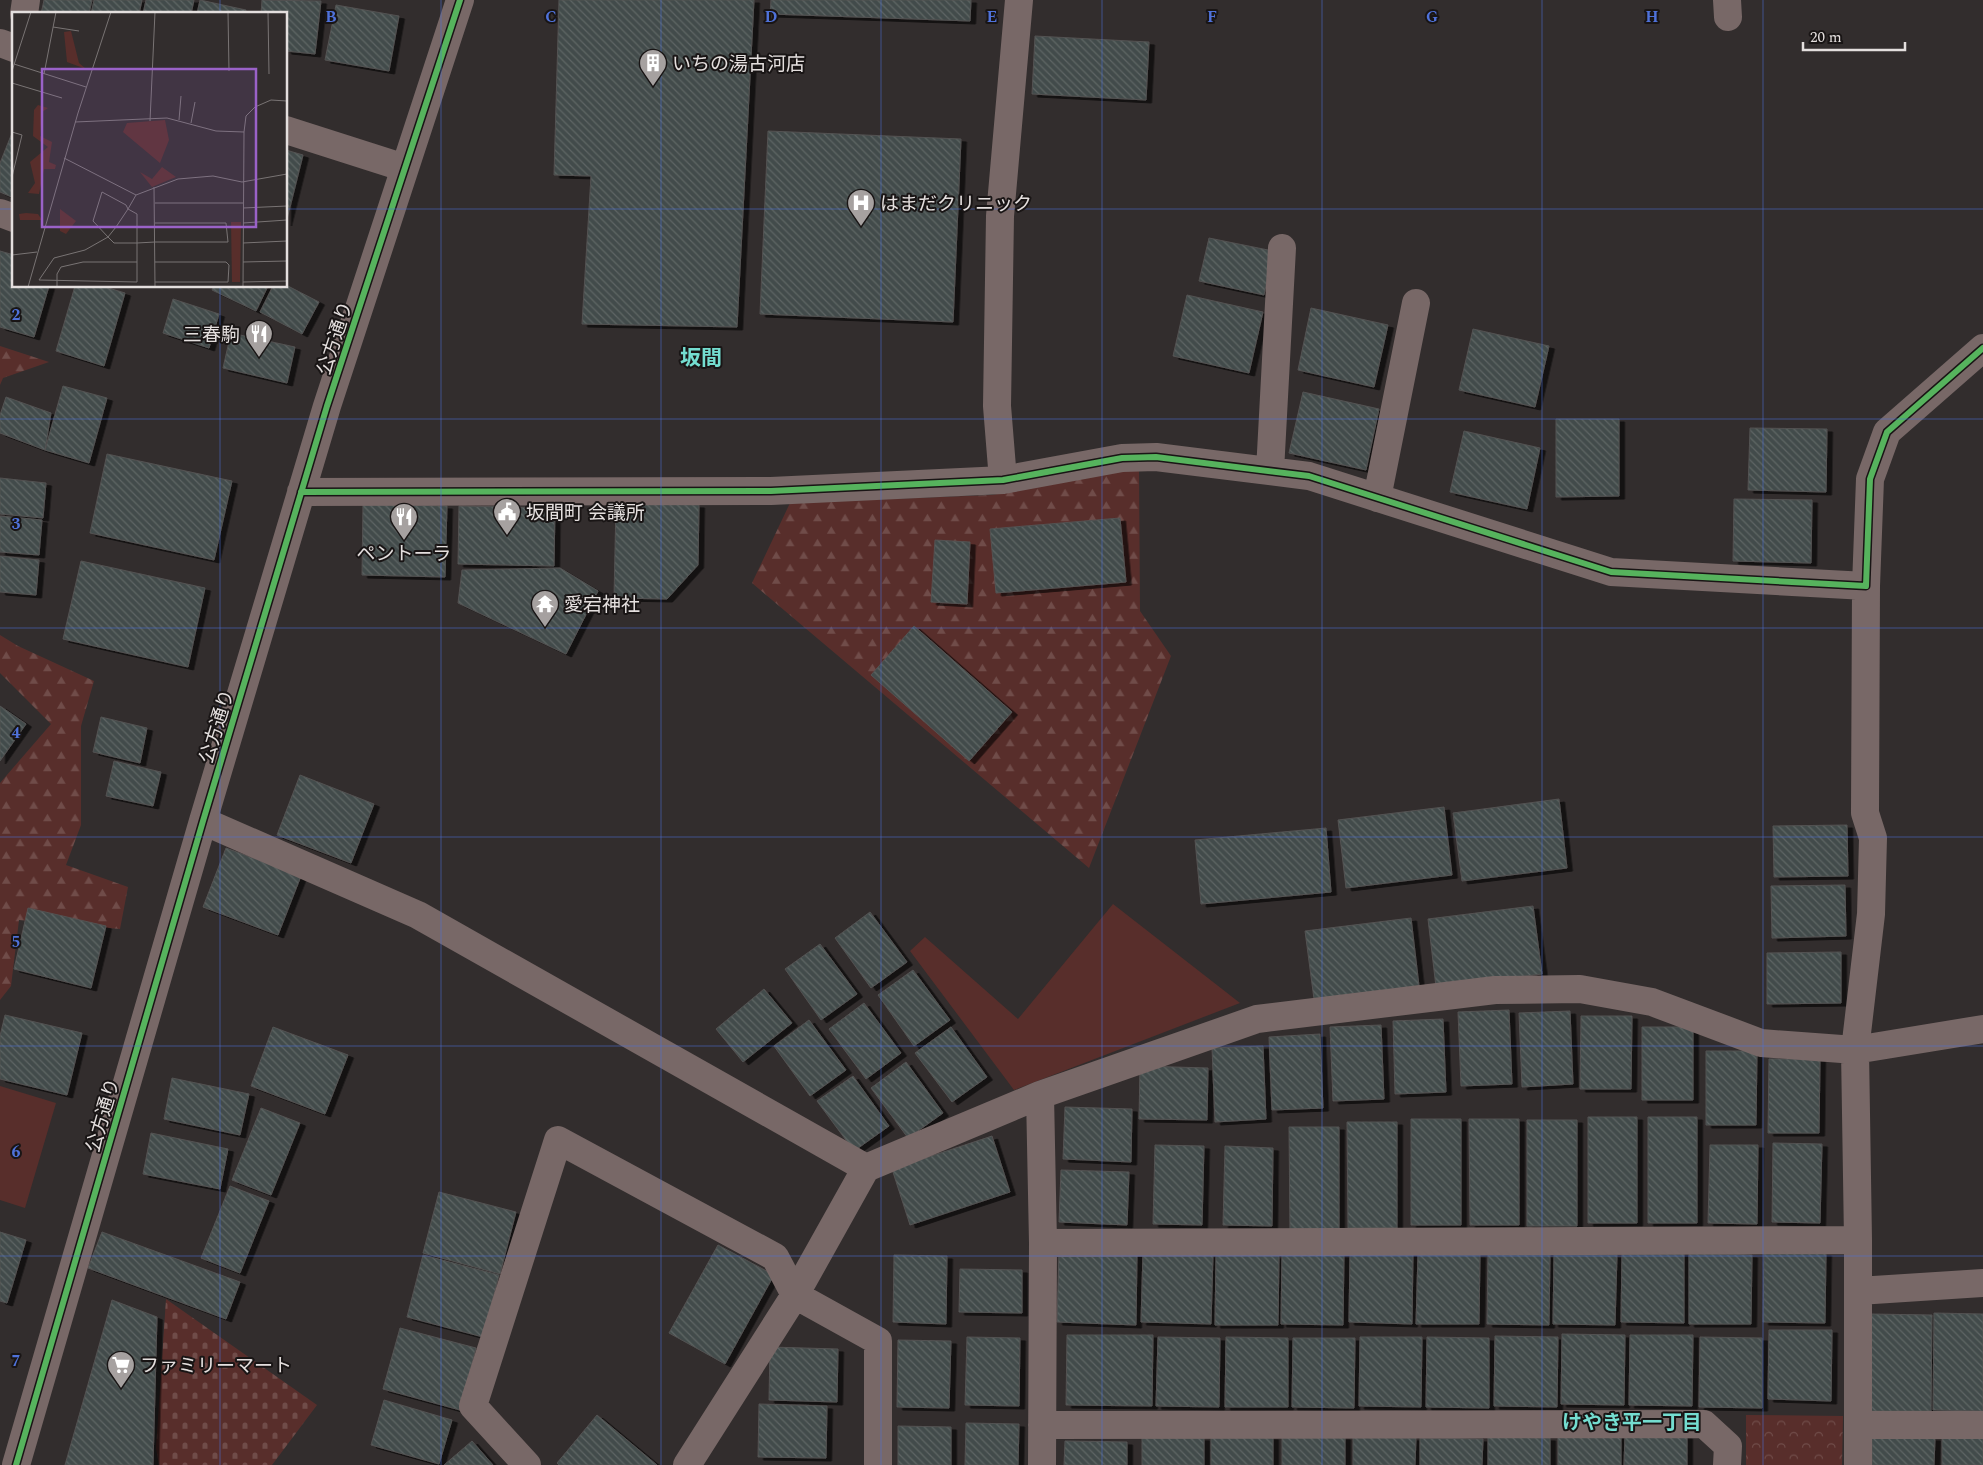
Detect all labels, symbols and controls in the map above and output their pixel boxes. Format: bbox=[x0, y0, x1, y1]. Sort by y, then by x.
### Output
text: B bbox=[325, 5, 337, 29]
text: C bbox=[545, 5, 557, 29]
text: D bbox=[765, 5, 778, 29]
text: E bbox=[987, 5, 997, 29]
text: F bbox=[1207, 5, 1217, 29]
text: G bbox=[1426, 5, 1438, 29]
text: H bbox=[1645, 5, 1659, 29]
inset map bbox=[12, 12, 288, 288]
scale bar bbox=[1803, 20, 1906, 52]
text: 20 m bbox=[1810, 26, 1842, 49]
building icon: いちの湯古河店 bbox=[638, 48, 668, 87]
place label: いちの湯古河店 bbox=[672, 50, 805, 79]
hospital icon: はまだクリニック bbox=[846, 188, 876, 227]
place label: はまだクリニック bbox=[880, 190, 1032, 219]
street label: 公方通り bbox=[310, 298, 361, 379]
text: 2 bbox=[12, 303, 21, 327]
restaurant icon: 三春駒 bbox=[244, 319, 274, 358]
place label: 三春駒 bbox=[183, 321, 240, 350]
district label: 坂間 bbox=[680, 343, 722, 375]
public building icon: 坂間町 会議所 bbox=[492, 497, 522, 536]
place label: 坂間町 会議所 bbox=[526, 499, 645, 528]
restaurant icon: ペントーラ bbox=[389, 502, 419, 541]
text: 3 bbox=[12, 512, 21, 536]
place label: ペントーラ bbox=[356, 540, 452, 569]
temple icon: 愛宕神社 bbox=[530, 589, 560, 628]
place label: 愛宕神社 bbox=[564, 591, 640, 620]
street label: 公方通り bbox=[192, 686, 242, 767]
text: 4 bbox=[12, 721, 21, 745]
text: 5 bbox=[12, 930, 20, 954]
street label: 公方通り bbox=[79, 1075, 128, 1156]
text: 6 bbox=[12, 1140, 21, 1164]
text: 7 bbox=[12, 1349, 21, 1373]
supermarket icon: ファミリーマート bbox=[106, 1350, 136, 1389]
place label: ファミリーマート bbox=[140, 1352, 292, 1381]
district label: けやき平一丁目 bbox=[1562, 1408, 1702, 1438]

